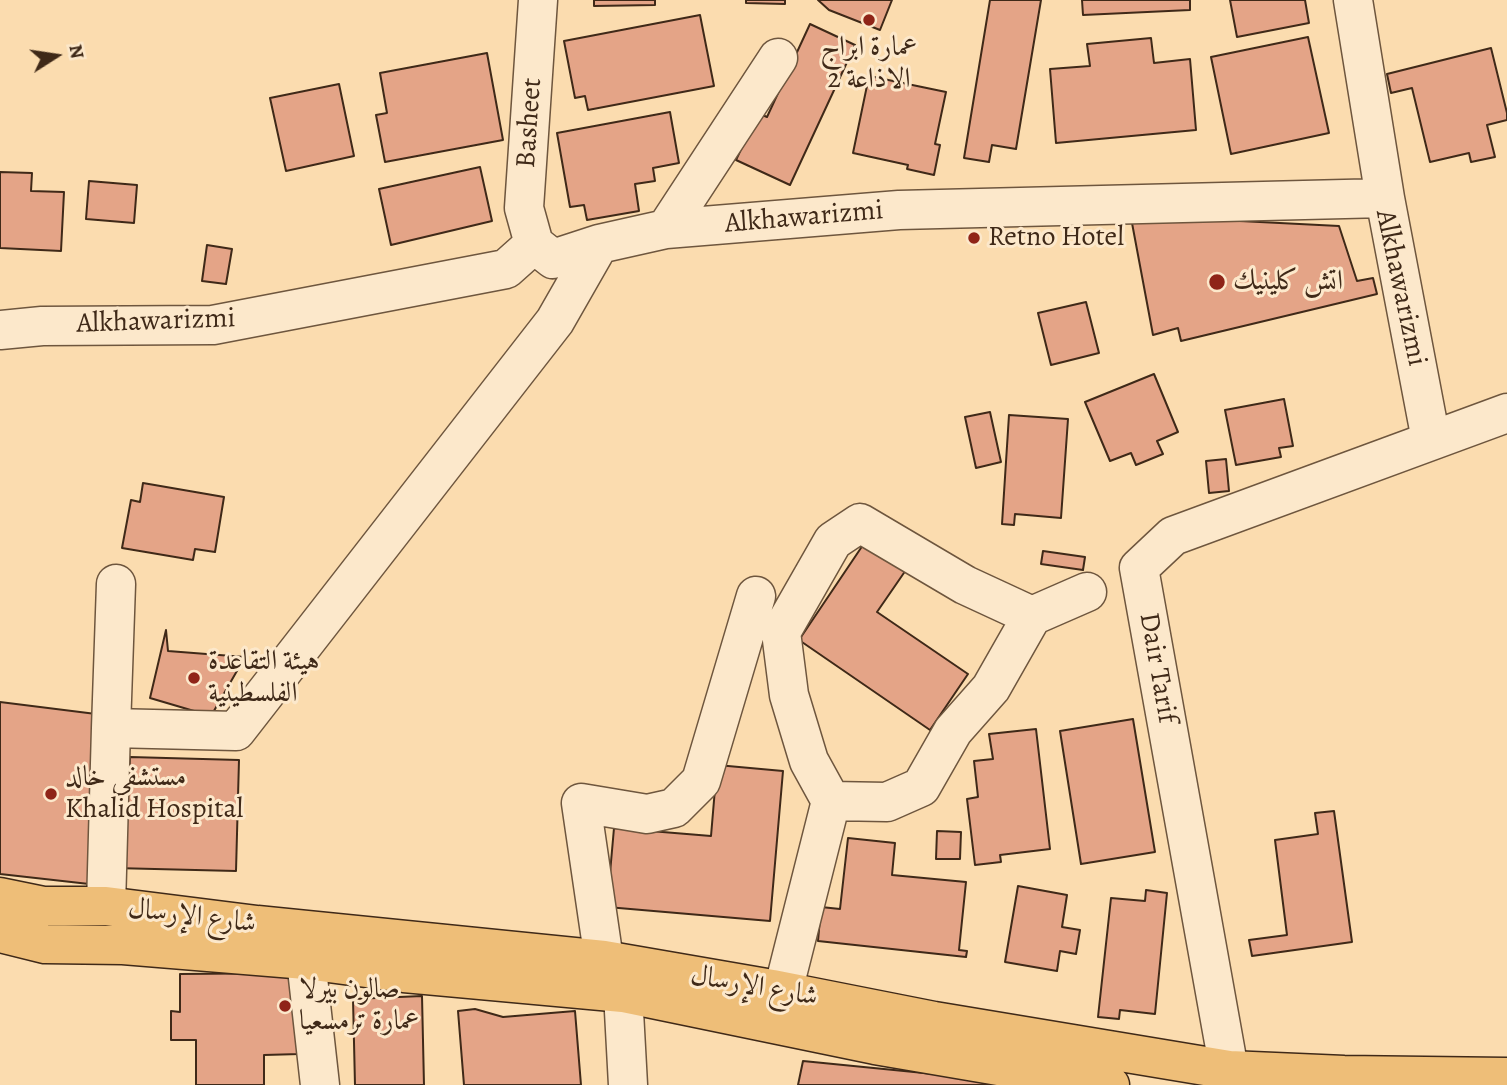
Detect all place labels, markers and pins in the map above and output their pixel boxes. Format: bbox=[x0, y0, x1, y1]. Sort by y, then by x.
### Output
marker: عمارة ابراج الاذاعة 2 bbox=[861, 12, 877, 28]
place label: عمارة ابراج الاذاعة 2 bbox=[820, 31, 918, 97]
place label: Retno Hotel bbox=[988, 221, 1124, 255]
marker: Retno Hotel bbox=[966, 230, 982, 246]
place label: اتش كلينيك bbox=[1233, 265, 1343, 299]
marker: اتش كلينيك bbox=[1207, 272, 1227, 292]
place label: هيئة التقاعدة الفلسطينية bbox=[208, 645, 320, 711]
marker: هيئة التقاعدة الفلسطينية bbox=[186, 670, 202, 686]
place label: مستشفى خالد Khalid Hospital bbox=[65, 761, 243, 827]
marker: مستشفى خالد Khalid Hospital bbox=[43, 786, 59, 802]
place label: صالون بيرلا عمارة ترمسعيا bbox=[299, 973, 420, 1039]
marker: صالون بيرلا عمارة ترمسعيا bbox=[277, 998, 293, 1014]

